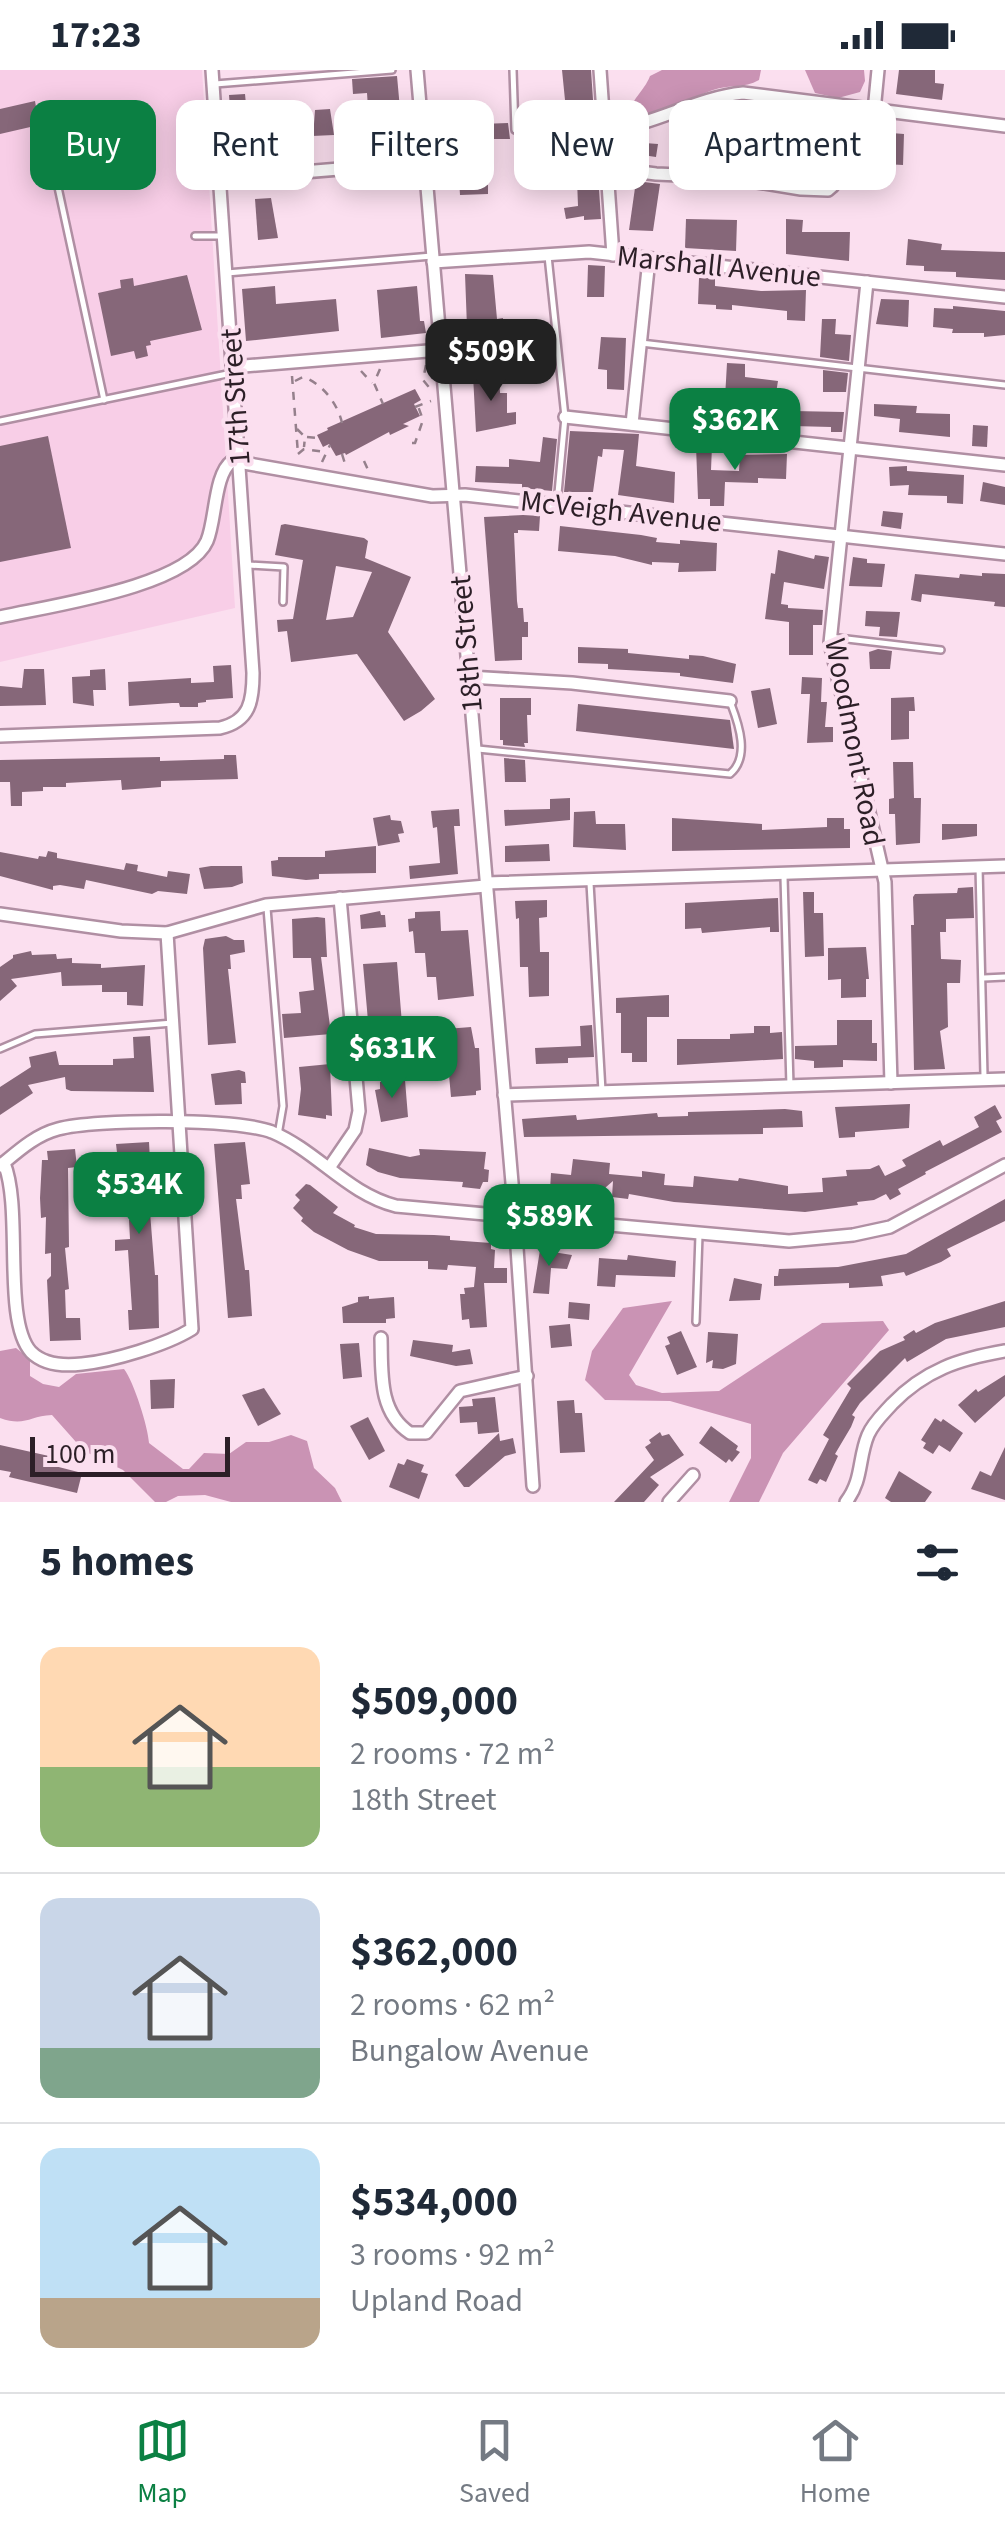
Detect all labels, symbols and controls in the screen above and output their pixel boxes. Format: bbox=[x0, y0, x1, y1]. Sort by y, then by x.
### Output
text: 17:23 bbox=[50, 8, 142, 62]
chip: Buy bbox=[30, 100, 156, 190]
chip: Rent bbox=[176, 100, 314, 190]
chip: Filters bbox=[334, 100, 494, 190]
chip: New bbox=[514, 100, 649, 190]
chip: Apartment bbox=[669, 100, 896, 190]
street label: Marshall Avenue bbox=[615, 234, 823, 299]
pin: $509K bbox=[421, 319, 561, 404]
street label: 17th Street bbox=[209, 327, 262, 467]
text: $509K bbox=[447, 328, 535, 374]
pin: $362K bbox=[665, 388, 805, 473]
text: $362K bbox=[691, 397, 779, 443]
street label: McVeigh Avenue bbox=[518, 480, 724, 543]
street label: 18th Street bbox=[439, 574, 494, 714]
street label: Woodmont Road bbox=[813, 635, 896, 850]
pin: $631K bbox=[322, 1016, 462, 1101]
text: $631K bbox=[348, 1025, 436, 1071]
pin: $534K bbox=[69, 1152, 209, 1237]
text: $534K bbox=[95, 1161, 183, 1207]
pin: $589K bbox=[479, 1184, 619, 1269]
text: $589K bbox=[505, 1193, 593, 1239]
scale bar bbox=[30, 1432, 230, 1476]
text: 100 m bbox=[45, 1434, 116, 1474]
text: 5 homes bbox=[40, 1532, 194, 1592]
icon: filters bbox=[910, 1535, 965, 1590]
text: $509,000 bbox=[350, 1671, 518, 1731]
icon: home bbox=[120, 1687, 240, 1807]
text: 2 rooms · 72 m² bbox=[350, 1731, 555, 1777]
text: 18th Street bbox=[350, 1777, 497, 1823]
text: $362,000 bbox=[350, 1922, 518, 1982]
icon: home bbox=[120, 1938, 240, 2058]
text: 2 rooms · 62 m² bbox=[350, 1982, 555, 2028]
text: Bungalow Avenue bbox=[350, 2028, 589, 2074]
text: $534,000 bbox=[350, 2172, 518, 2232]
icon: home bbox=[120, 2188, 240, 2308]
text: 3 rooms · 92 m² bbox=[350, 2232, 555, 2278]
text: Upland Road bbox=[350, 2278, 523, 2324]
tab: Map bbox=[135, 2413, 190, 2513]
tab: Saved bbox=[459, 2413, 530, 2513]
tab: Home bbox=[800, 2413, 870, 2513]

